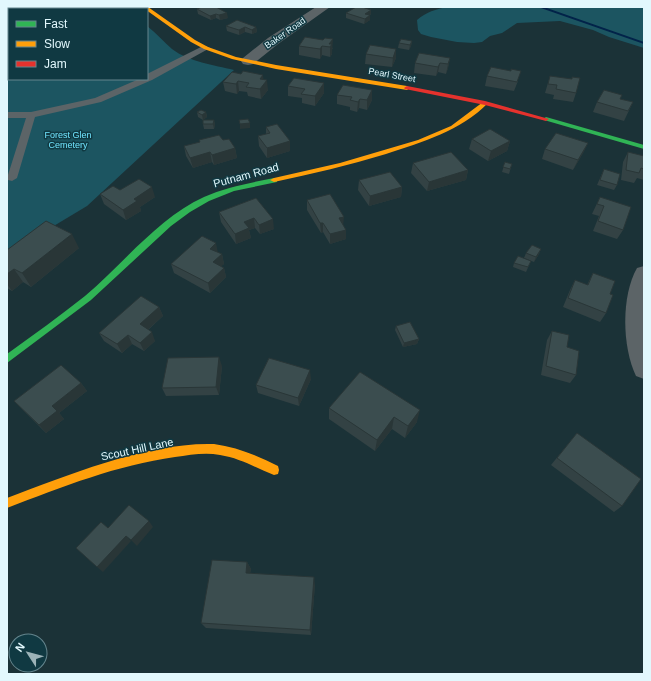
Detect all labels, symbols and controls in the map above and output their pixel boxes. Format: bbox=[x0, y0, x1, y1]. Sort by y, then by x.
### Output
legend bbox=[8, 8, 148, 80]
street label: Baker Road bbox=[263, 15, 307, 51]
text: Fast bbox=[44, 17, 68, 31]
text: Slow bbox=[44, 37, 70, 51]
text: Jam bbox=[44, 57, 67, 71]
street label: Pearl Street bbox=[368, 66, 417, 84]
park label: Forest Glen Cemetery bbox=[44, 130, 92, 150]
street label: Putnam Road bbox=[212, 160, 280, 190]
street label: Scout Hill Lane bbox=[100, 435, 174, 463]
north arrow bbox=[8, 633, 48, 673]
text: N bbox=[13, 640, 27, 654]

